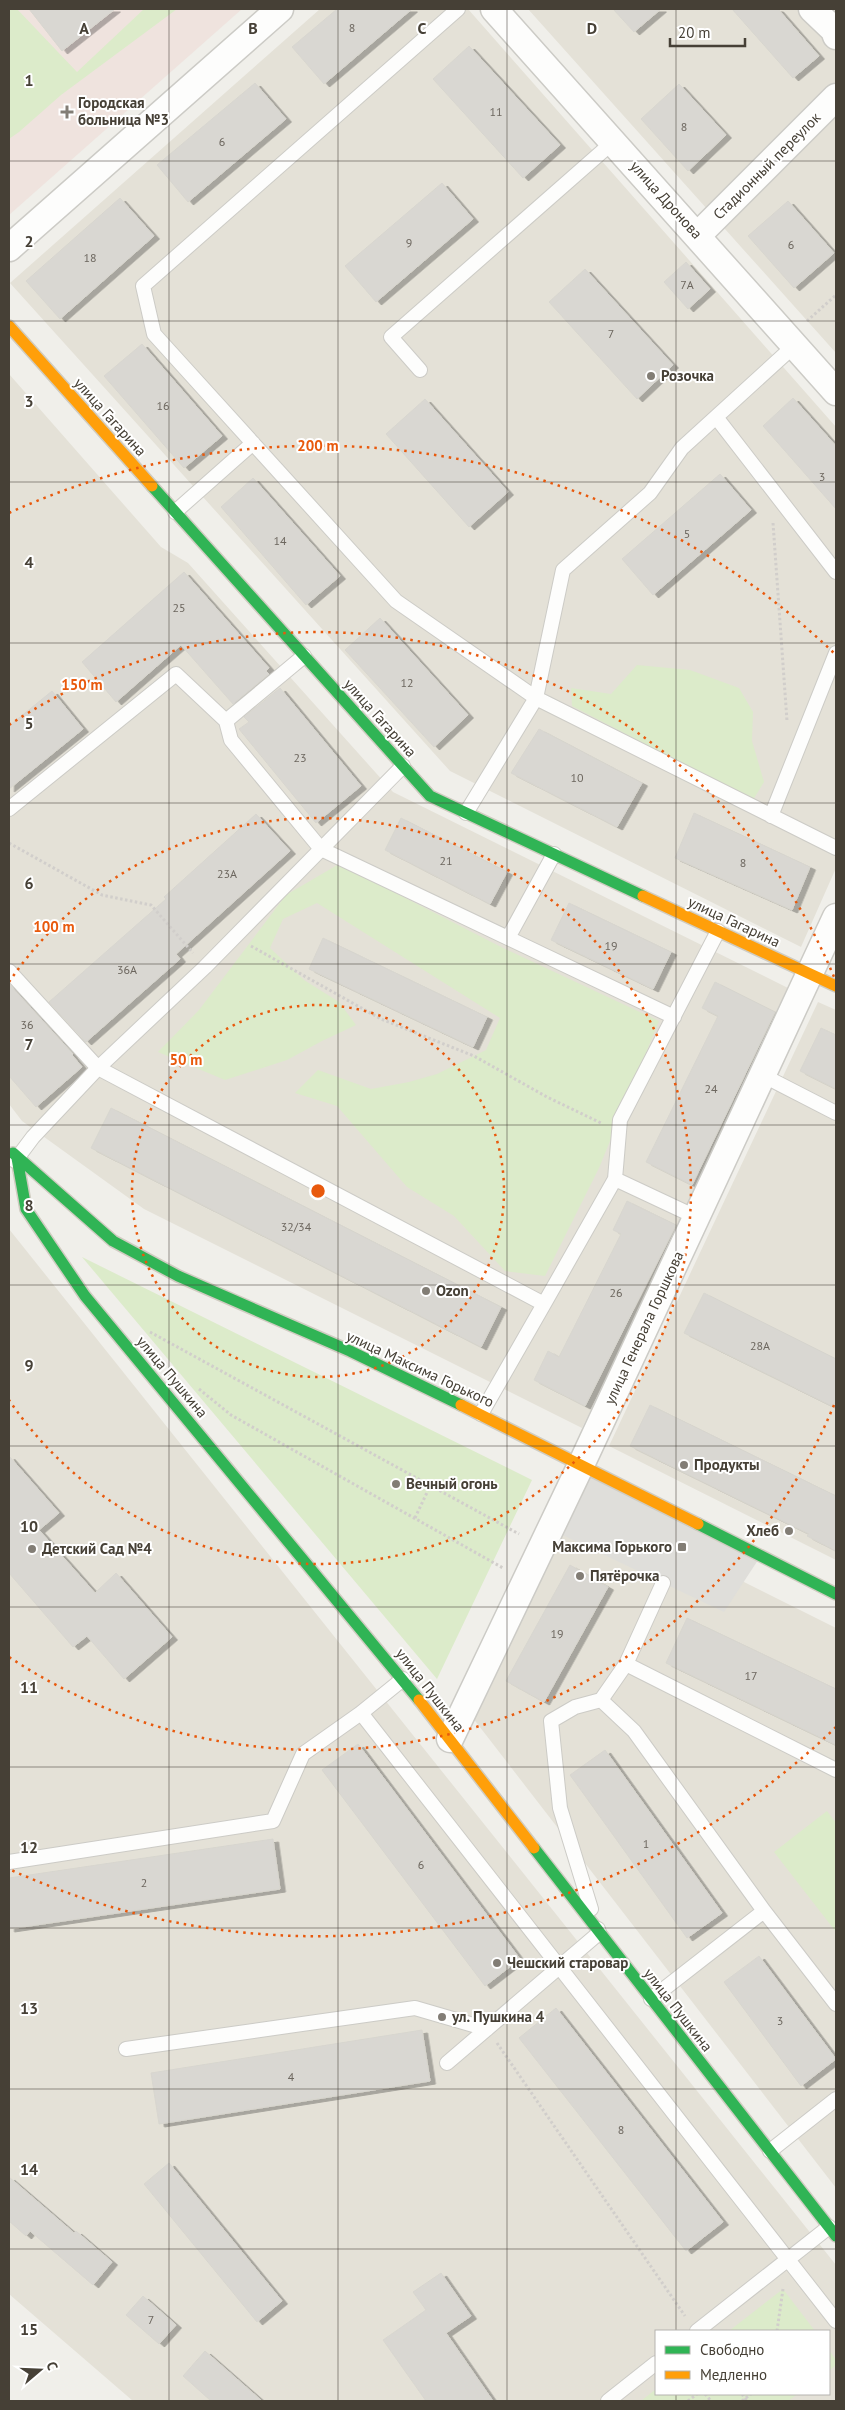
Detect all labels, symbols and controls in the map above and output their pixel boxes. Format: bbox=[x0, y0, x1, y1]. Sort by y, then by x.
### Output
scale bar bbox=[670, 15, 745, 47]
text: A bbox=[79, 18, 89, 38]
text: B bbox=[248, 18, 258, 38]
text: C bbox=[418, 18, 427, 38]
text: D bbox=[587, 18, 597, 38]
house number: 8 bbox=[349, 20, 355, 35]
text: 20 m bbox=[678, 23, 711, 42]
text: 1 bbox=[24, 70, 34, 90]
place label: Городская больница №3 bbox=[78, 93, 169, 129]
house number: 11 bbox=[489, 104, 503, 119]
marker: Городская больница №3 bbox=[60, 105, 74, 119]
street label: Стадионный переулок bbox=[709, 107, 825, 223]
house number: 8 bbox=[681, 119, 687, 134]
house number: 6 bbox=[219, 134, 225, 149]
street label: улица Дронова bbox=[626, 157, 707, 243]
text: 2 bbox=[24, 231, 34, 251]
house number: 9 bbox=[406, 235, 412, 250]
house number: 6 bbox=[788, 237, 794, 252]
house number: 18 bbox=[83, 250, 97, 265]
house number: 7А bbox=[680, 277, 694, 292]
house number: 7 bbox=[608, 326, 614, 341]
place label: Розочка bbox=[661, 366, 714, 385]
marker: Розочка bbox=[645, 370, 657, 382]
street label: улица Гагарина bbox=[70, 373, 151, 460]
text: 3 bbox=[24, 391, 34, 411]
house number: 16 bbox=[156, 398, 170, 413]
text: 200 m bbox=[297, 436, 339, 455]
house number: 3 bbox=[819, 469, 825, 484]
house number: 5 bbox=[684, 526, 690, 541]
house number: 14 bbox=[273, 533, 287, 548]
text: 4 bbox=[24, 552, 34, 572]
house number: 25 bbox=[172, 600, 186, 615]
street label: улица Гагарина bbox=[340, 674, 421, 761]
text: 150 m bbox=[61, 675, 103, 694]
house number: 12 bbox=[400, 675, 414, 690]
text: 5 bbox=[24, 713, 34, 733]
house number: 23 bbox=[293, 750, 307, 765]
house number: 10 bbox=[570, 770, 584, 785]
house number: 21 bbox=[439, 853, 453, 868]
house number: 8 bbox=[740, 855, 746, 870]
house number: 23А bbox=[217, 866, 237, 881]
text: 6 bbox=[24, 873, 34, 893]
street label: улица Гагарина bbox=[685, 892, 783, 951]
text: 100 m bbox=[33, 917, 75, 936]
house number: 19 bbox=[604, 938, 618, 953]
house number: 36А bbox=[117, 962, 137, 977]
house number: 36 bbox=[20, 1017, 34, 1032]
text: 7 bbox=[24, 1034, 34, 1054]
text: 50 m bbox=[170, 1050, 202, 1069]
house number: 24 bbox=[704, 1081, 718, 1096]
centre of rings bbox=[309, 1182, 327, 1200]
text: 8 bbox=[24, 1195, 34, 1215]
house number: 32/34 bbox=[281, 1219, 312, 1234]
street label: улица Генерала Горшкова bbox=[600, 1248, 687, 1408]
place label: Ozon bbox=[436, 1281, 469, 1300]
marker: Ozon bbox=[420, 1285, 432, 1297]
house number: 26 bbox=[609, 1285, 623, 1300]
street label: улица Максима Горького bbox=[343, 1326, 497, 1411]
street label: улица Пушкина bbox=[133, 1332, 212, 1421]
house number: 28А bbox=[750, 1338, 770, 1353]
text: 9 bbox=[24, 1355, 34, 1375]
place label: Продукты bbox=[694, 1455, 760, 1474]
marker: Продукты bbox=[678, 1459, 690, 1471]
place label: Вечный огонь bbox=[406, 1474, 498, 1493]
marker: Вечный огонь bbox=[390, 1478, 402, 1490]
text: 10 bbox=[20, 1516, 38, 1536]
place label: Хлеб bbox=[746, 1521, 779, 1540]
marker: Хлеб bbox=[783, 1525, 795, 1537]
place label: Максима Горького bbox=[552, 1537, 672, 1556]
place label: Детский Сад №4 bbox=[42, 1539, 152, 1558]
marker: Максима Горького bbox=[676, 1541, 688, 1553]
marker: Детский Сад №4 bbox=[26, 1543, 38, 1555]
place label: Пятёрочка bbox=[590, 1566, 659, 1585]
marker: Пятёрочка bbox=[574, 1570, 586, 1582]
house number: 19 bbox=[550, 1626, 564, 1641]
street label: улица Пушкина bbox=[392, 1644, 469, 1735]
house number: 17 bbox=[744, 1668, 758, 1683]
text: 11 bbox=[20, 1677, 38, 1697]
house number: 1 bbox=[643, 1836, 649, 1851]
text: 12 bbox=[20, 1837, 38, 1857]
house number: 6 bbox=[418, 1857, 424, 1872]
house number: 2 bbox=[141, 1875, 147, 1890]
place label: Чешский старовар bbox=[507, 1953, 628, 1972]
marker: Чешский старовар bbox=[491, 1957, 503, 1969]
street label: улица Пушкина bbox=[640, 1964, 717, 2055]
text: 13 bbox=[20, 1998, 38, 2018]
place label: ул. Пушкина 4 bbox=[451, 2007, 545, 2026]
marker: ул. Пушкина 4 bbox=[436, 2011, 448, 2023]
house number: 3 bbox=[777, 2013, 783, 2028]
house number: 4 bbox=[288, 2069, 295, 2084]
house number: 8 bbox=[618, 2122, 624, 2137]
text: 14 bbox=[20, 2159, 38, 2179]
house number: 7 bbox=[148, 2312, 154, 2327]
text: 15 bbox=[20, 2319, 38, 2339]
legend bbox=[655, 2330, 830, 2395]
text: Свободно bbox=[700, 2340, 764, 2359]
north arrow bbox=[15, 2345, 65, 2395]
text: С bbox=[43, 2359, 62, 2373]
text: Медленно bbox=[700, 2365, 767, 2384]

